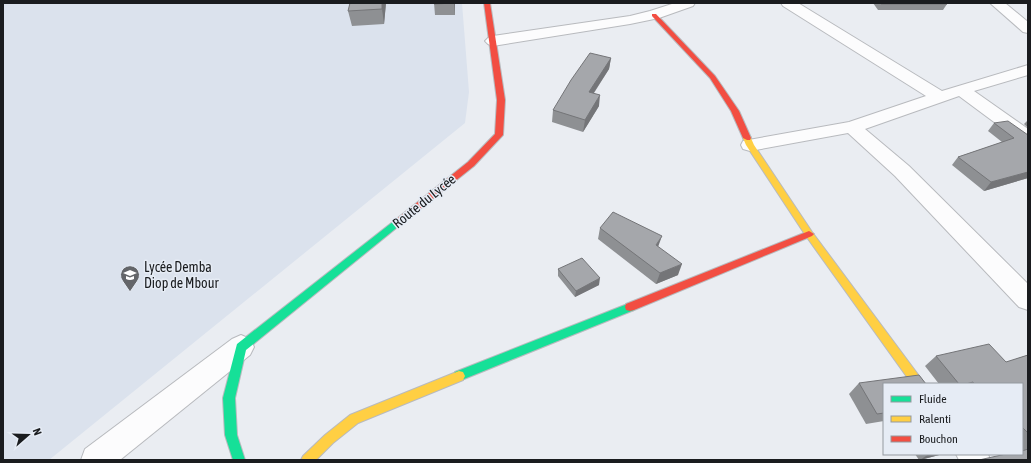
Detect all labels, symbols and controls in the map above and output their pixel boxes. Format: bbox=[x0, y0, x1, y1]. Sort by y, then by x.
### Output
street label: Route du Lycée bbox=[389, 171, 459, 231]
place label: Lycée Demba Diop de Mbour bbox=[144, 259, 219, 291]
school or university icon: Lycée Demba Diop de Mbour bbox=[119, 264, 141, 292]
legend bbox=[883, 383, 1023, 455]
text: Fluide bbox=[919, 392, 947, 406]
text: Ralenti bbox=[919, 412, 951, 426]
north arrow bbox=[8, 415, 48, 455]
text: N bbox=[31, 426, 44, 437]
text: Bouchon bbox=[919, 432, 958, 446]

